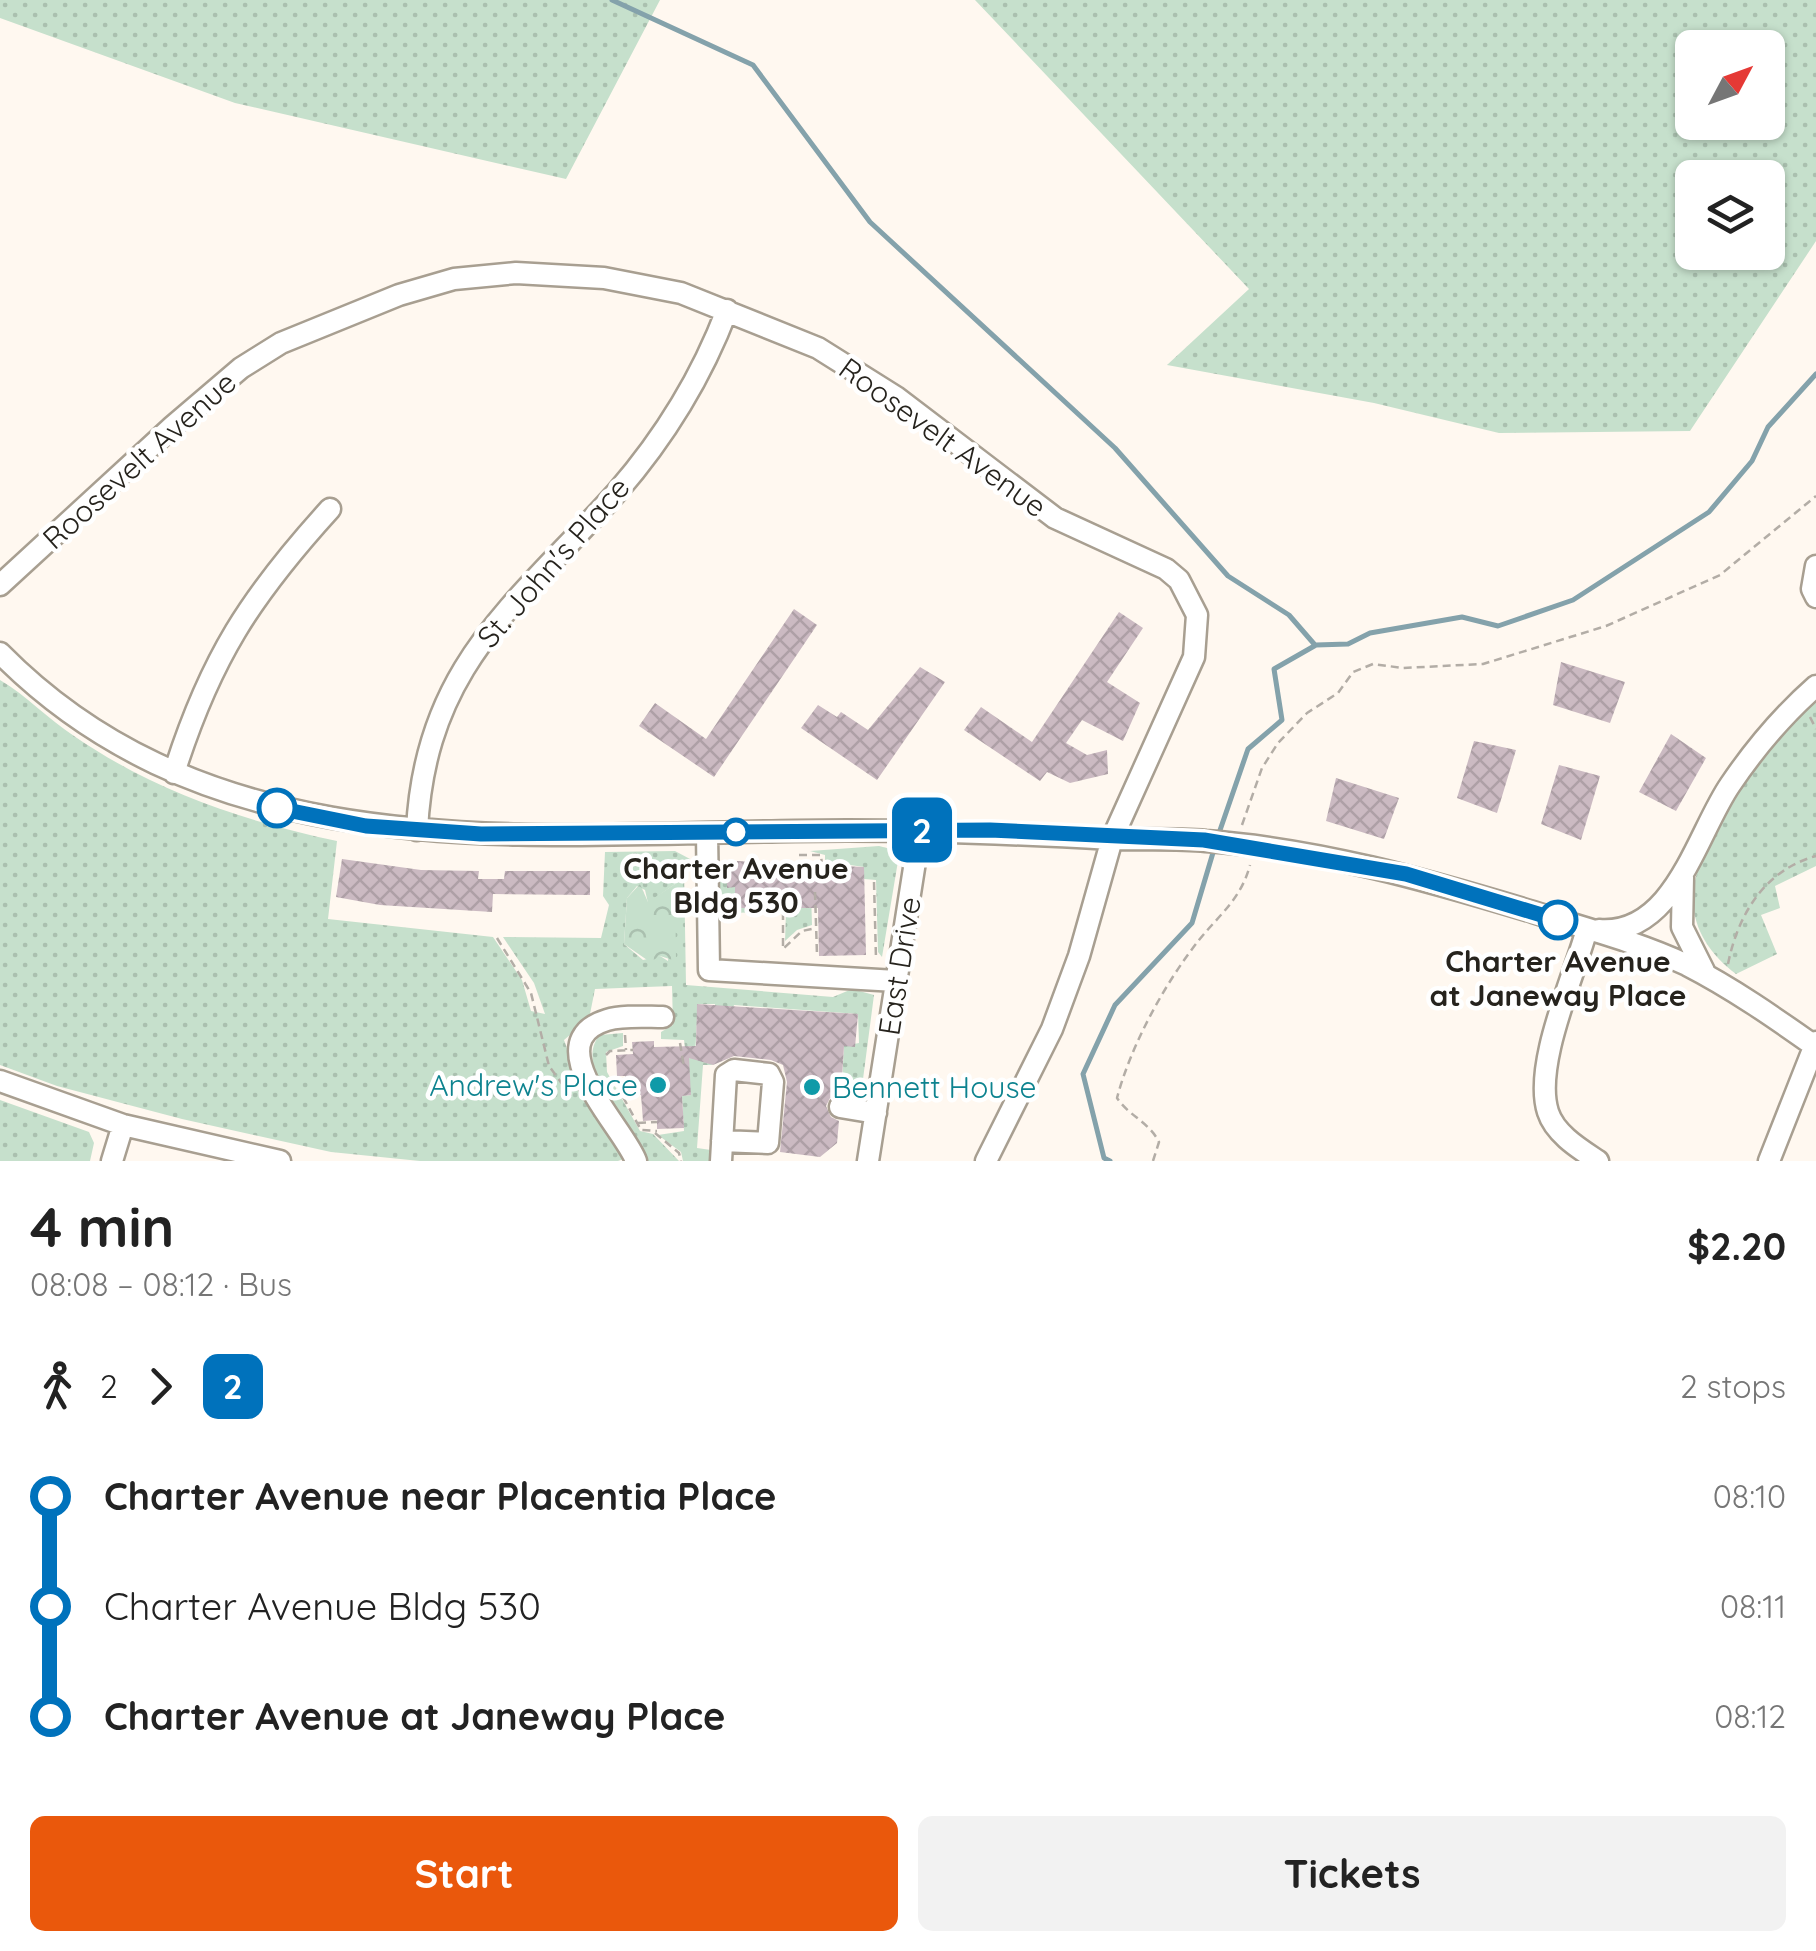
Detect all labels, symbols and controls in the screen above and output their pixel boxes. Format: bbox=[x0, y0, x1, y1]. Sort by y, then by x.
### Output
north arrow bbox=[1675, 30, 1785, 140]
map controls bbox=[1675, 30, 1785, 270]
button: layers bbox=[1675, 160, 1785, 270]
street label: Roosevelt Avenue bbox=[832, 349, 1054, 525]
street label: Roosevelt Avenue bbox=[34, 363, 244, 557]
street label: St. John's Place bbox=[469, 469, 637, 655]
unlabelled marker bbox=[258, 789, 296, 827]
line badge: 2 bbox=[890, 798, 954, 862]
text: 2 bbox=[912, 808, 932, 852]
marker: Charter Avenue Bldg 530 bbox=[723, 819, 749, 845]
place label: Charter Avenue Bldg 530 bbox=[623, 849, 849, 921]
street label: East Drive bbox=[869, 894, 929, 1038]
marker: Charter Avenue at Janeway Place bbox=[1539, 901, 1577, 939]
place label: Charter Avenue at Janeway Place bbox=[1430, 942, 1686, 1014]
place label: Andrew's Place bbox=[429, 1066, 638, 1104]
place label: Bennett House bbox=[832, 1068, 1036, 1106]
marker: Andrew's Place bbox=[647, 1074, 669, 1096]
marker: Bennett House bbox=[801, 1076, 823, 1098]
text: 4 min bbox=[30, 1192, 174, 1261]
text: $2.20 bbox=[1687, 1222, 1786, 1270]
text: 08:08 – 08:12 · Bus bbox=[30, 1264, 292, 1304]
icon: walk bbox=[30, 1359, 85, 1414]
icon: forward bbox=[133, 1359, 188, 1414]
text: 2 bbox=[223, 1364, 243, 1408]
text: 2 bbox=[100, 1366, 118, 1406]
text: 2 stops bbox=[1680, 1366, 1786, 1406]
text: Charter Avenue near Placentia Place bbox=[104, 1472, 777, 1520]
text: 08:10 bbox=[1713, 1476, 1786, 1516]
text: Charter Avenue Bldg 530 bbox=[104, 1582, 541, 1630]
text: 08:11 bbox=[1720, 1586, 1786, 1626]
text: Charter Avenue at Janeway Place bbox=[104, 1692, 726, 1740]
text: 08:12 bbox=[1714, 1696, 1786, 1736]
button: Start bbox=[30, 1816, 898, 1931]
button: Tickets bbox=[918, 1816, 1786, 1931]

